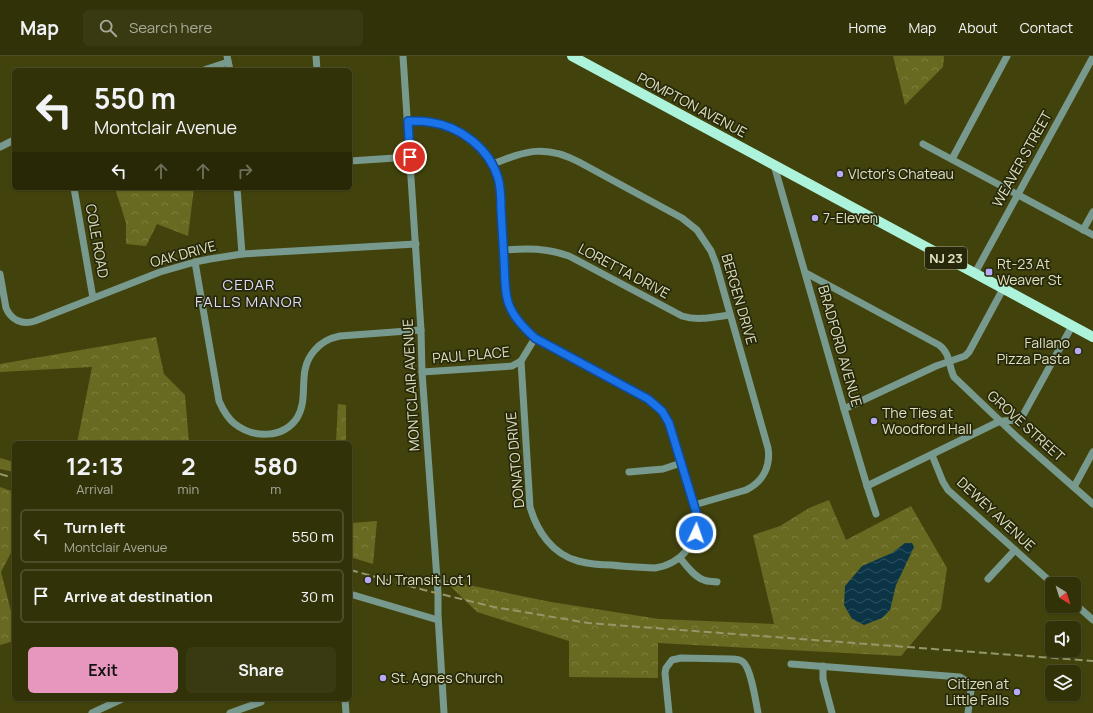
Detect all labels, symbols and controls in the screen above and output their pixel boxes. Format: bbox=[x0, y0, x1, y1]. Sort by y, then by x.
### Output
search box bbox=[83, 10, 363, 46]
text: Map bbox=[20, 15, 59, 41]
icon: search bbox=[97, 17, 119, 39]
text: Search here bbox=[129, 17, 212, 38]
text: Home bbox=[849, 18, 886, 37]
text: Map bbox=[908, 18, 936, 37]
text: About bbox=[958, 18, 998, 37]
text: Contact bbox=[1020, 18, 1073, 37]
street label: POMPTON AVENUE bbox=[634, 68, 750, 141]
text: 550 m bbox=[94, 79, 176, 117]
icon: left bbox=[28, 84, 80, 136]
street label: WEAVER STREET bbox=[987, 107, 1056, 210]
text: Montclair Avenue bbox=[94, 115, 237, 139]
pin bbox=[393, 140, 427, 174]
icon: arrive bbox=[399, 146, 421, 168]
icon: left bbox=[108, 160, 130, 182]
icon: ahead bbox=[150, 160, 172, 182]
icon: ahead bbox=[192, 160, 214, 182]
icon: right bbox=[234, 160, 256, 182]
place label: VIctor's Chateau bbox=[848, 164, 954, 183]
marker: VIctor's Chateau bbox=[835, 169, 845, 179]
street label: COLE ROAD bbox=[82, 202, 113, 280]
place label: 7-Eleven bbox=[823, 208, 878, 227]
marker: 7-Eleven bbox=[810, 213, 820, 223]
street label: OAK DRIVE bbox=[148, 236, 218, 271]
street label: LORETTA DRIVE bbox=[575, 239, 673, 303]
road number: NJ 23 bbox=[925, 247, 967, 269]
street label: BERGEN DRIVE bbox=[717, 251, 762, 346]
place label: Rt-23 At Weaver St bbox=[997, 254, 1062, 289]
marker: Rt-23 At Weaver St bbox=[984, 267, 994, 277]
district label: CEDAR FALLS MANOR bbox=[195, 274, 303, 312]
street label: BRADFORD AVENUE bbox=[814, 283, 867, 409]
street label: MONTCLAIR AVENUE bbox=[398, 318, 423, 452]
place label: Fallano Pizza Pasta bbox=[997, 333, 1070, 368]
street label: PAUL PLACE bbox=[431, 342, 510, 367]
marker: Fallano Pizza Pasta bbox=[1073, 346, 1083, 356]
street label: GROVE STREET bbox=[984, 386, 1069, 466]
place label: The Ties at Woodford Hall bbox=[882, 403, 972, 438]
street label: DONATO DRIVE bbox=[501, 411, 528, 509]
marker: The Ties at Woodford Hall bbox=[869, 416, 879, 426]
text: 12:13 bbox=[66, 449, 124, 482]
text: 2 bbox=[181, 449, 196, 482]
text: 580 bbox=[253, 449, 298, 482]
street label: DEWEY AVENUE bbox=[953, 473, 1039, 555]
text: Arrival bbox=[76, 480, 113, 498]
text: min bbox=[178, 480, 199, 498]
text: m bbox=[270, 480, 281, 498]
position arrow bbox=[675, 512, 717, 554]
text: Turn left bbox=[64, 517, 126, 538]
icon: left bbox=[30, 525, 52, 547]
text: 550 m bbox=[292, 526, 334, 547]
text: Montclair Avenue bbox=[64, 538, 167, 556]
place label: NJ Transit Lot 1 bbox=[376, 570, 472, 589]
marker: NJ Transit Lot 1 bbox=[363, 575, 373, 585]
north arrow bbox=[1045, 577, 1081, 613]
map controls bbox=[1045, 577, 1081, 701]
icon: arrive bbox=[30, 585, 52, 607]
text: Arrive at destination bbox=[64, 586, 213, 607]
text: 30 m bbox=[301, 586, 334, 607]
button: sound bbox=[1045, 621, 1081, 657]
button: Exit bbox=[28, 647, 178, 693]
button: Share bbox=[186, 647, 336, 693]
button: layers bbox=[1045, 665, 1081, 701]
place label: St. Agnes Church bbox=[391, 668, 503, 687]
marker: St. Agnes Church bbox=[378, 673, 388, 683]
place label: Citizen at Little Falls bbox=[946, 674, 1009, 709]
marker: Citizen at Little Falls bbox=[1012, 687, 1022, 697]

